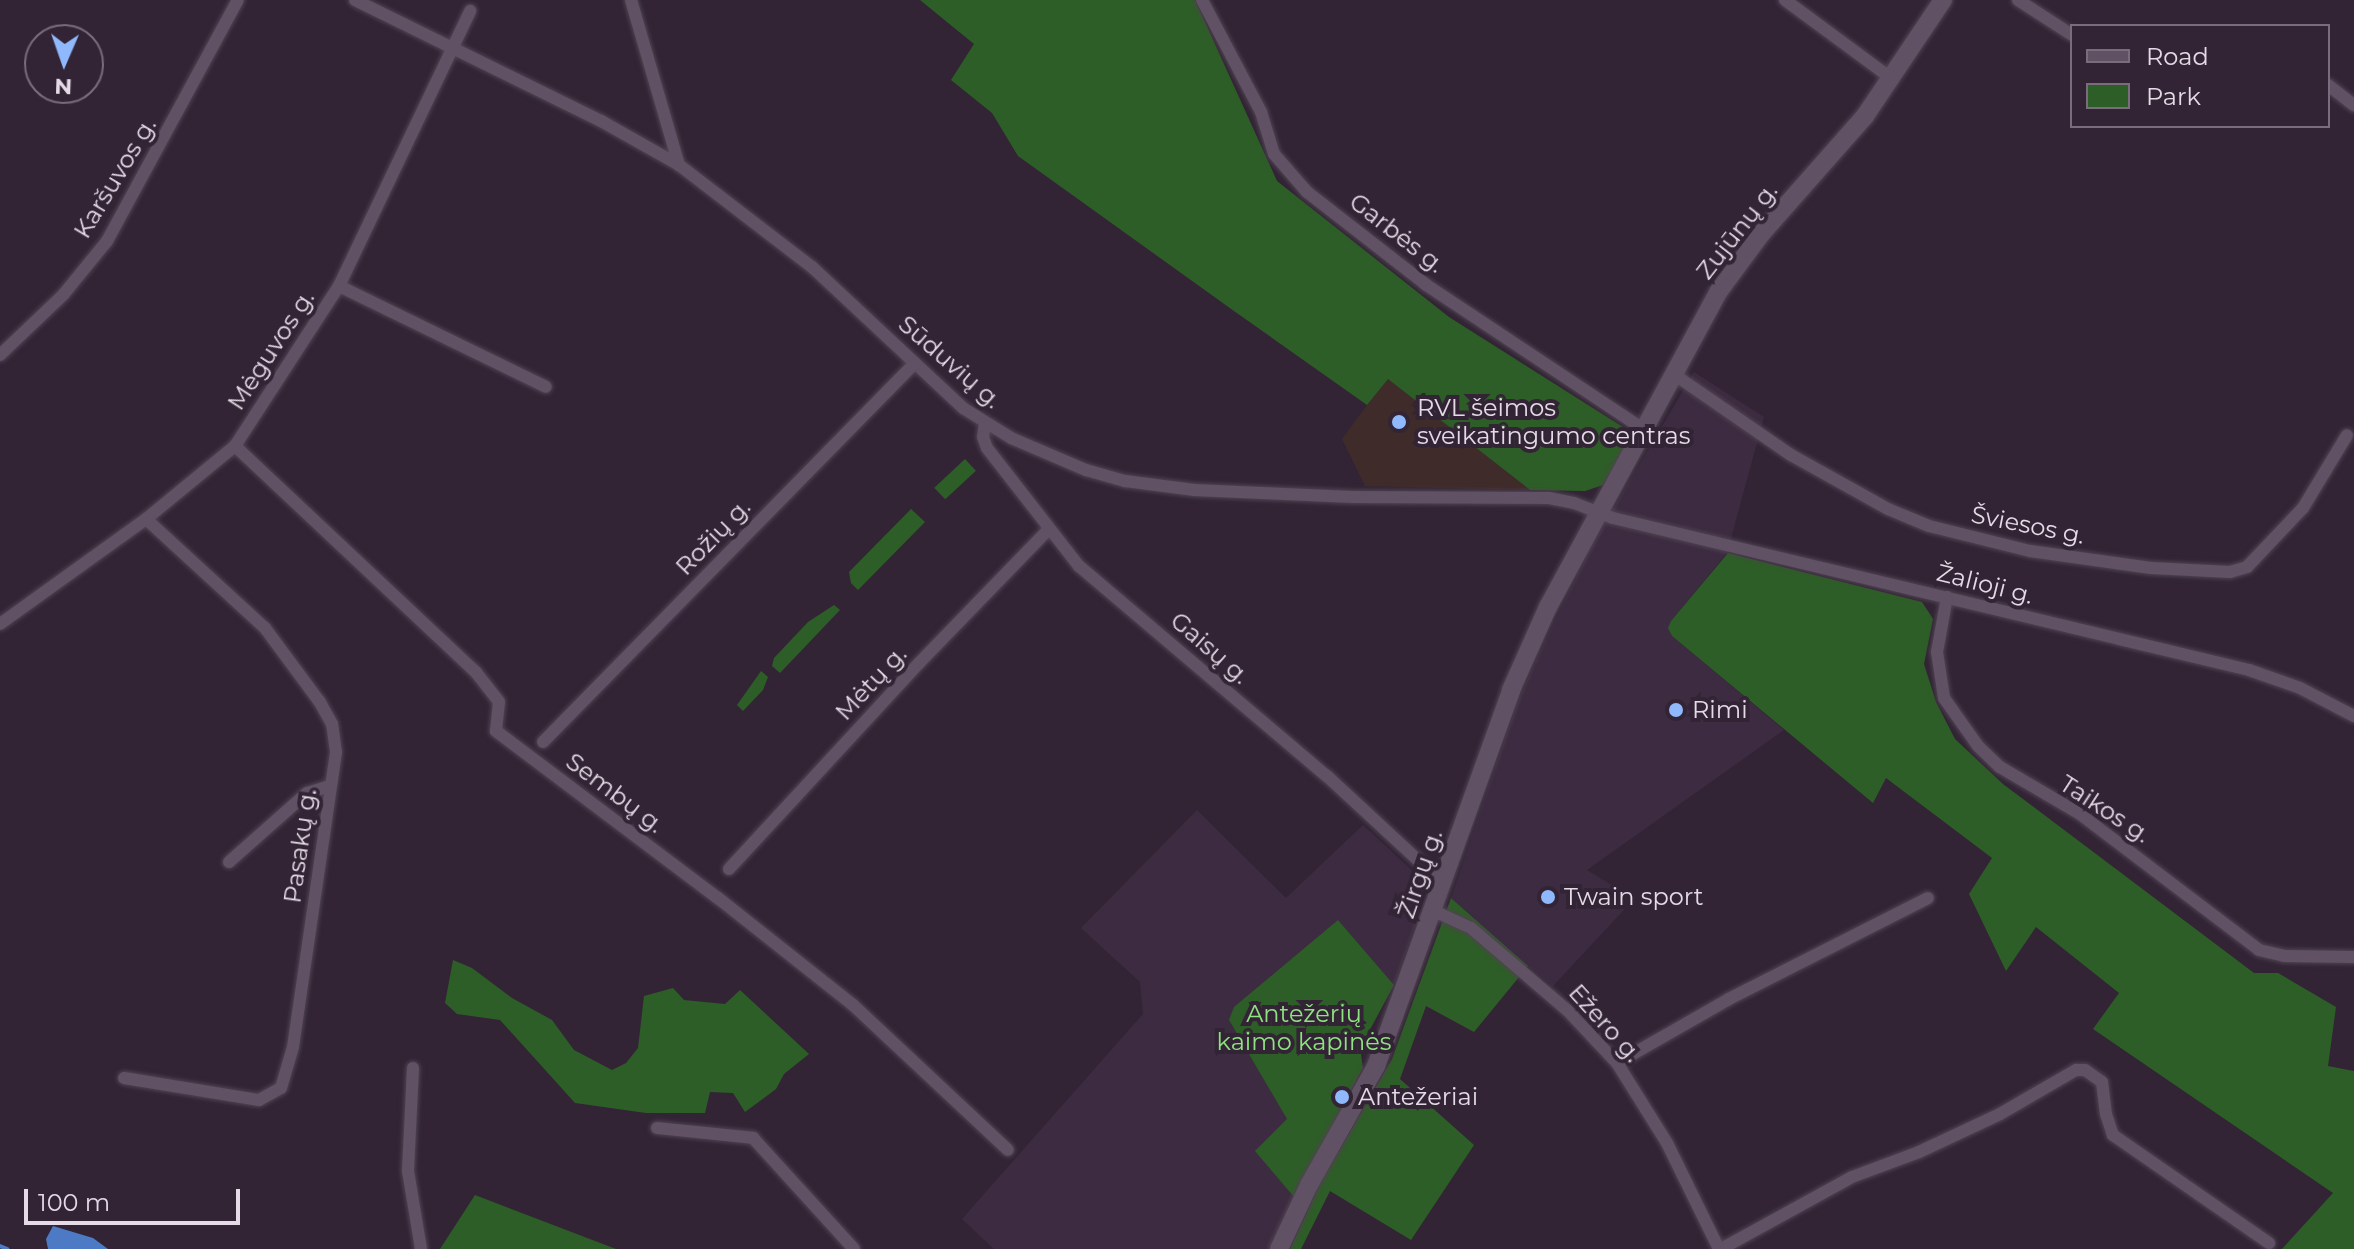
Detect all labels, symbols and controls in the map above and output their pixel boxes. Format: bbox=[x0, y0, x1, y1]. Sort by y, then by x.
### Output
north arrow bbox=[24, 24, 104, 104]
legend bbox=[2070, 24, 2330, 128]
text: Road bbox=[2146, 42, 2209, 71]
text: N bbox=[54, 73, 73, 100]
text: Park bbox=[2146, 82, 2201, 111]
street label: Karšuvos g. bbox=[68, 112, 162, 244]
street label: Zujūnų g. bbox=[1690, 177, 1784, 285]
street label: Garbės g. bbox=[1344, 187, 1450, 279]
street label: Mėguvos g. bbox=[222, 285, 320, 415]
street label: Sūduvių g. bbox=[893, 310, 1007, 414]
place label: RVL šeimos sveikatingumo centras bbox=[1417, 394, 1690, 450]
marker: RVL šeimos sveikatingumo centras bbox=[1388, 411, 1410, 433]
street label: Rožių g. bbox=[670, 493, 756, 581]
street label: Šviesos g. bbox=[1969, 500, 2087, 550]
street label: Žalioji g. bbox=[1934, 558, 2036, 610]
street label: Gaisų g. bbox=[1165, 606, 1255, 690]
street label: Mėtų g. bbox=[829, 640, 913, 726]
place label: Rimi bbox=[1692, 696, 1748, 724]
marker: Rimi bbox=[1667, 701, 1685, 719]
street label: Sembų g. bbox=[560, 747, 670, 839]
street label: Taikos g. bbox=[2054, 769, 2156, 849]
street label: Pasakų g. bbox=[278, 787, 322, 905]
street label: Žirgų g. bbox=[1391, 826, 1449, 922]
place label: Twain sport bbox=[1564, 883, 1703, 911]
marker: Twain sport bbox=[1539, 888, 1557, 906]
street label: Ežero g. bbox=[1563, 978, 1647, 1068]
park label: Antežerių kaimo kapinės bbox=[1217, 1000, 1391, 1056]
place label: Antežeriai bbox=[1358, 1083, 1478, 1111]
marker: Antežeriai bbox=[1333, 1088, 1351, 1106]
scale bar bbox=[28, 1173, 244, 1223]
text: 100 m bbox=[38, 1188, 110, 1217]

